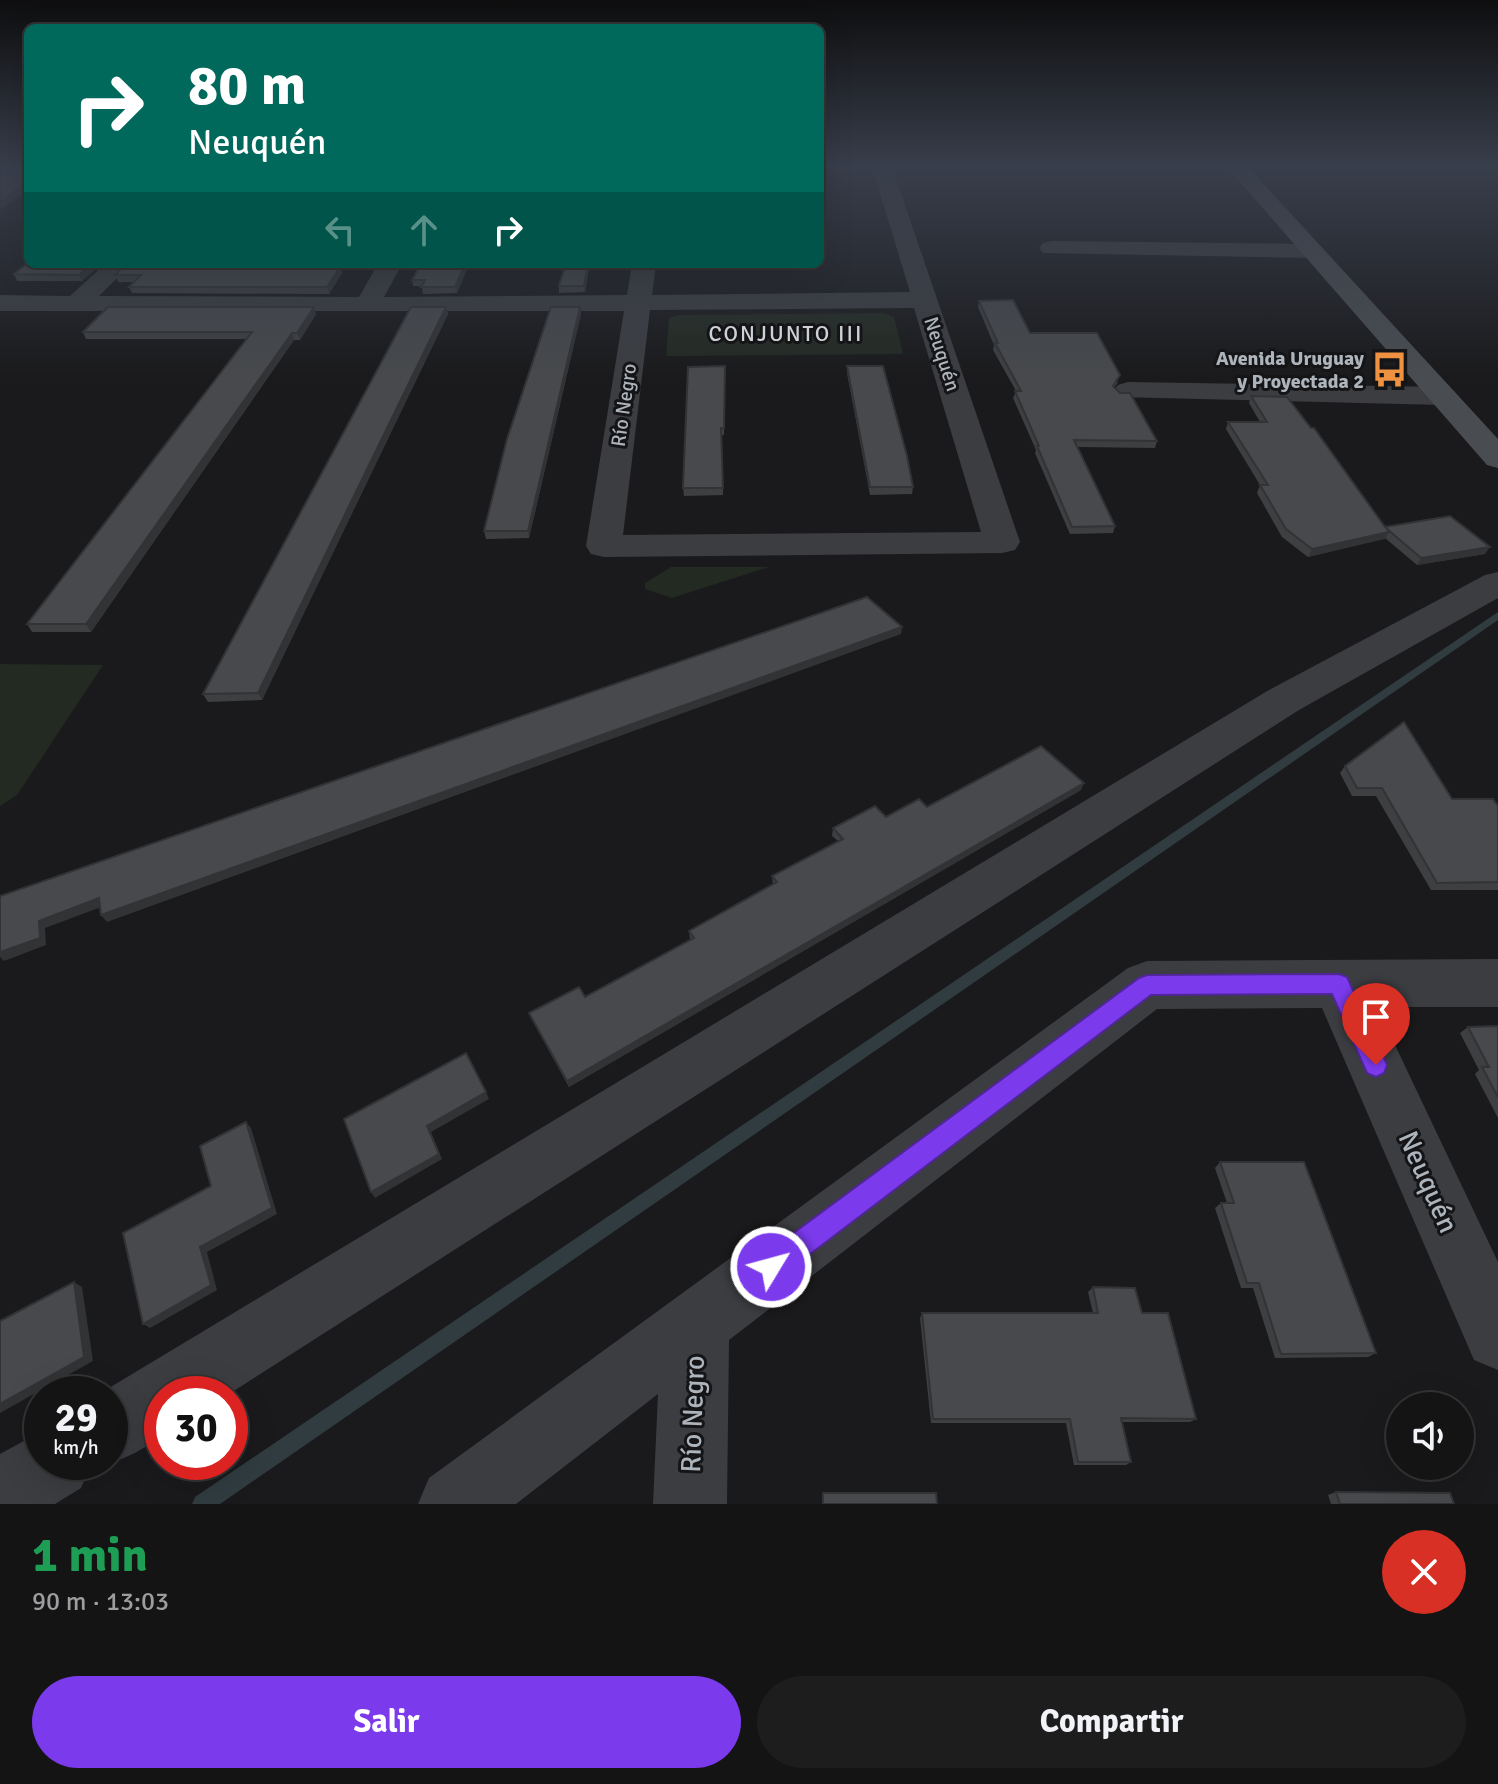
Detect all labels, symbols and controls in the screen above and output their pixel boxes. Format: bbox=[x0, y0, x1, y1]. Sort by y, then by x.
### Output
text: 80 m bbox=[188, 51, 306, 120]
icon: right bbox=[56, 56, 160, 160]
text: Neuquén bbox=[188, 120, 326, 165]
icon: left bbox=[318, 208, 362, 252]
icon: ahead bbox=[402, 208, 446, 252]
icon: right bbox=[486, 208, 530, 252]
street label: Neuquén bbox=[918, 314, 966, 394]
district label: CONJUNTO III bbox=[709, 320, 863, 347]
place label: Avenida Uruguay y Proyectada 2 bbox=[1216, 346, 1364, 394]
bus stop icon: Avenida Uruguay y Proyectada 2 bbox=[1371, 351, 1409, 389]
street label: Río Negro bbox=[606, 362, 642, 448]
pin bbox=[1342, 983, 1410, 1065]
icon: arrive bbox=[1354, 995, 1398, 1039]
street label: Neuquén bbox=[1391, 1126, 1465, 1238]
position arrow bbox=[729, 1225, 813, 1309]
street label: Río Negro bbox=[674, 1355, 712, 1473]
speed limit sign: 30 bbox=[144, 1376, 248, 1480]
map controls bbox=[1386, 1392, 1474, 1480]
button: sound bbox=[1386, 1392, 1474, 1480]
text: 29 bbox=[54, 1393, 98, 1443]
text: km/h bbox=[53, 1435, 99, 1460]
text: 1 min bbox=[32, 1526, 148, 1585]
button: close bbox=[1382, 1530, 1466, 1614]
text: 90 m · 13:03 bbox=[32, 1586, 169, 1618]
button: Salir bbox=[32, 1676, 741, 1768]
button: Compartir bbox=[757, 1676, 1466, 1768]

